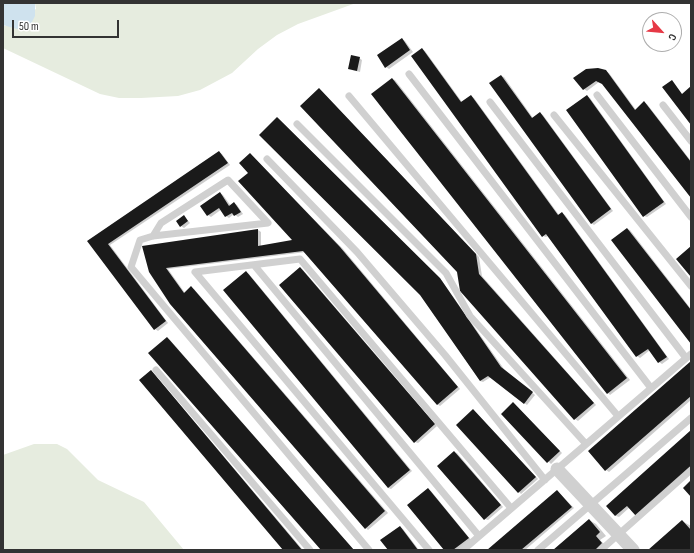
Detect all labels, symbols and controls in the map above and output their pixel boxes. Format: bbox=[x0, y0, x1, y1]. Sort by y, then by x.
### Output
scale bar bbox=[14, 12, 121, 38]
north arrow bbox=[642, 12, 682, 52]
text: 50 m bbox=[19, 19, 39, 34]
text: С bbox=[665, 32, 679, 43]

